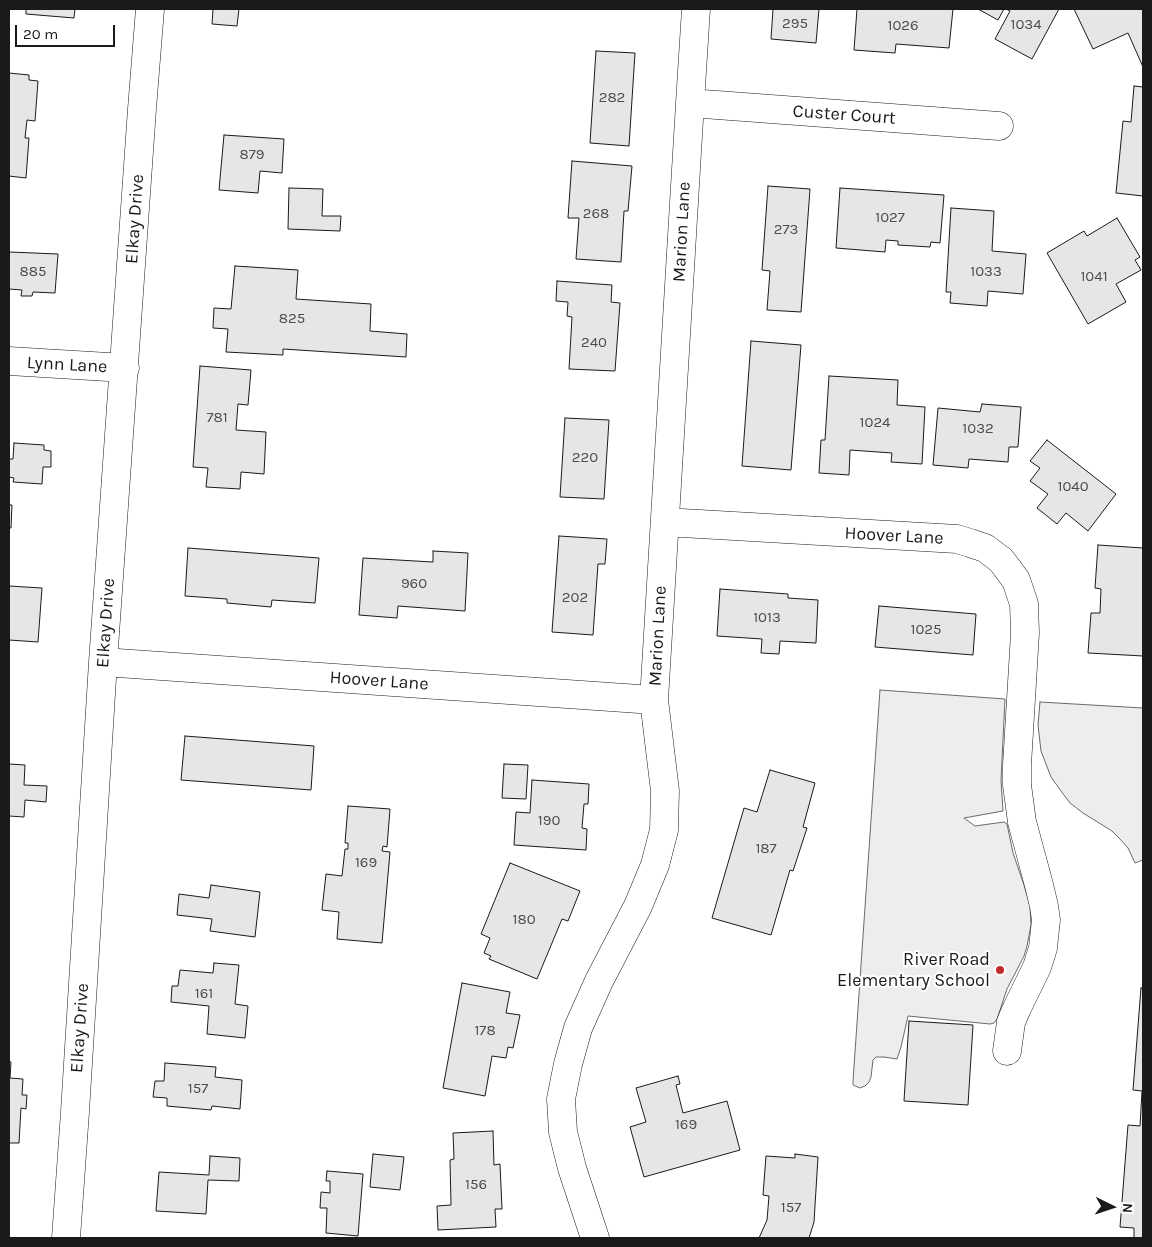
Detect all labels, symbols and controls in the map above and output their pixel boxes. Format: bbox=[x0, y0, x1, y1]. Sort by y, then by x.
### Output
scale bar bbox=[18, 15, 118, 47]
house number: 295 bbox=[782, 15, 808, 33]
house number: 1034 bbox=[1010, 16, 1042, 34]
house number: 1026 bbox=[887, 17, 919, 35]
text: 20 m bbox=[23, 25, 58, 43]
house number: 282 bbox=[599, 89, 625, 107]
street label: Custer Court bbox=[792, 101, 896, 129]
house number: 879 bbox=[240, 146, 264, 164]
street label: Elkay Drive bbox=[121, 173, 149, 265]
street label: Marion Lane bbox=[669, 181, 695, 283]
house number: 268 bbox=[583, 205, 609, 223]
house number: 1027 bbox=[875, 209, 905, 227]
house number: 273 bbox=[774, 221, 798, 239]
house number: 885 bbox=[20, 263, 46, 281]
house number: 1033 bbox=[970, 263, 1002, 281]
house number: 1041 bbox=[1080, 268, 1108, 286]
house number: 825 bbox=[279, 310, 305, 328]
house number: 240 bbox=[581, 334, 607, 352]
street label: Lynn Lane bbox=[26, 352, 108, 378]
house number: 781 bbox=[206, 409, 228, 427]
house number: 1024 bbox=[860, 414, 890, 432]
house number: 1032 bbox=[962, 420, 994, 438]
house number: 220 bbox=[572, 449, 598, 467]
house number: 1040 bbox=[1057, 478, 1089, 496]
street label: Hoover Lane bbox=[844, 523, 944, 549]
house number: 960 bbox=[401, 575, 427, 593]
street label: Elkay Drive bbox=[92, 577, 120, 669]
street label: Marion Lane bbox=[645, 585, 671, 687]
house number: 202 bbox=[562, 589, 588, 607]
house number: 1013 bbox=[753, 609, 781, 627]
house number: 1025 bbox=[910, 621, 942, 639]
street label: Hoover Lane bbox=[329, 667, 429, 695]
house number: 190 bbox=[538, 812, 560, 830]
house number: 187 bbox=[755, 840, 777, 858]
house number: 169 bbox=[355, 854, 377, 872]
house number: 180 bbox=[512, 911, 536, 929]
place label: River Road Elementary School bbox=[837, 949, 990, 992]
marker: River Road Elementary School bbox=[994, 964, 1006, 976]
street label: Elkay Drive bbox=[66, 982, 94, 1074]
house number: 161 bbox=[195, 985, 213, 1003]
house number: 178 bbox=[474, 1022, 496, 1040]
house number: 157 bbox=[188, 1080, 208, 1098]
house number: 169 bbox=[675, 1116, 697, 1134]
house number: 156 bbox=[465, 1176, 487, 1194]
north arrow bbox=[1087, 1182, 1137, 1232]
house number: 157 bbox=[781, 1199, 801, 1217]
text: N bbox=[1119, 1202, 1136, 1214]

